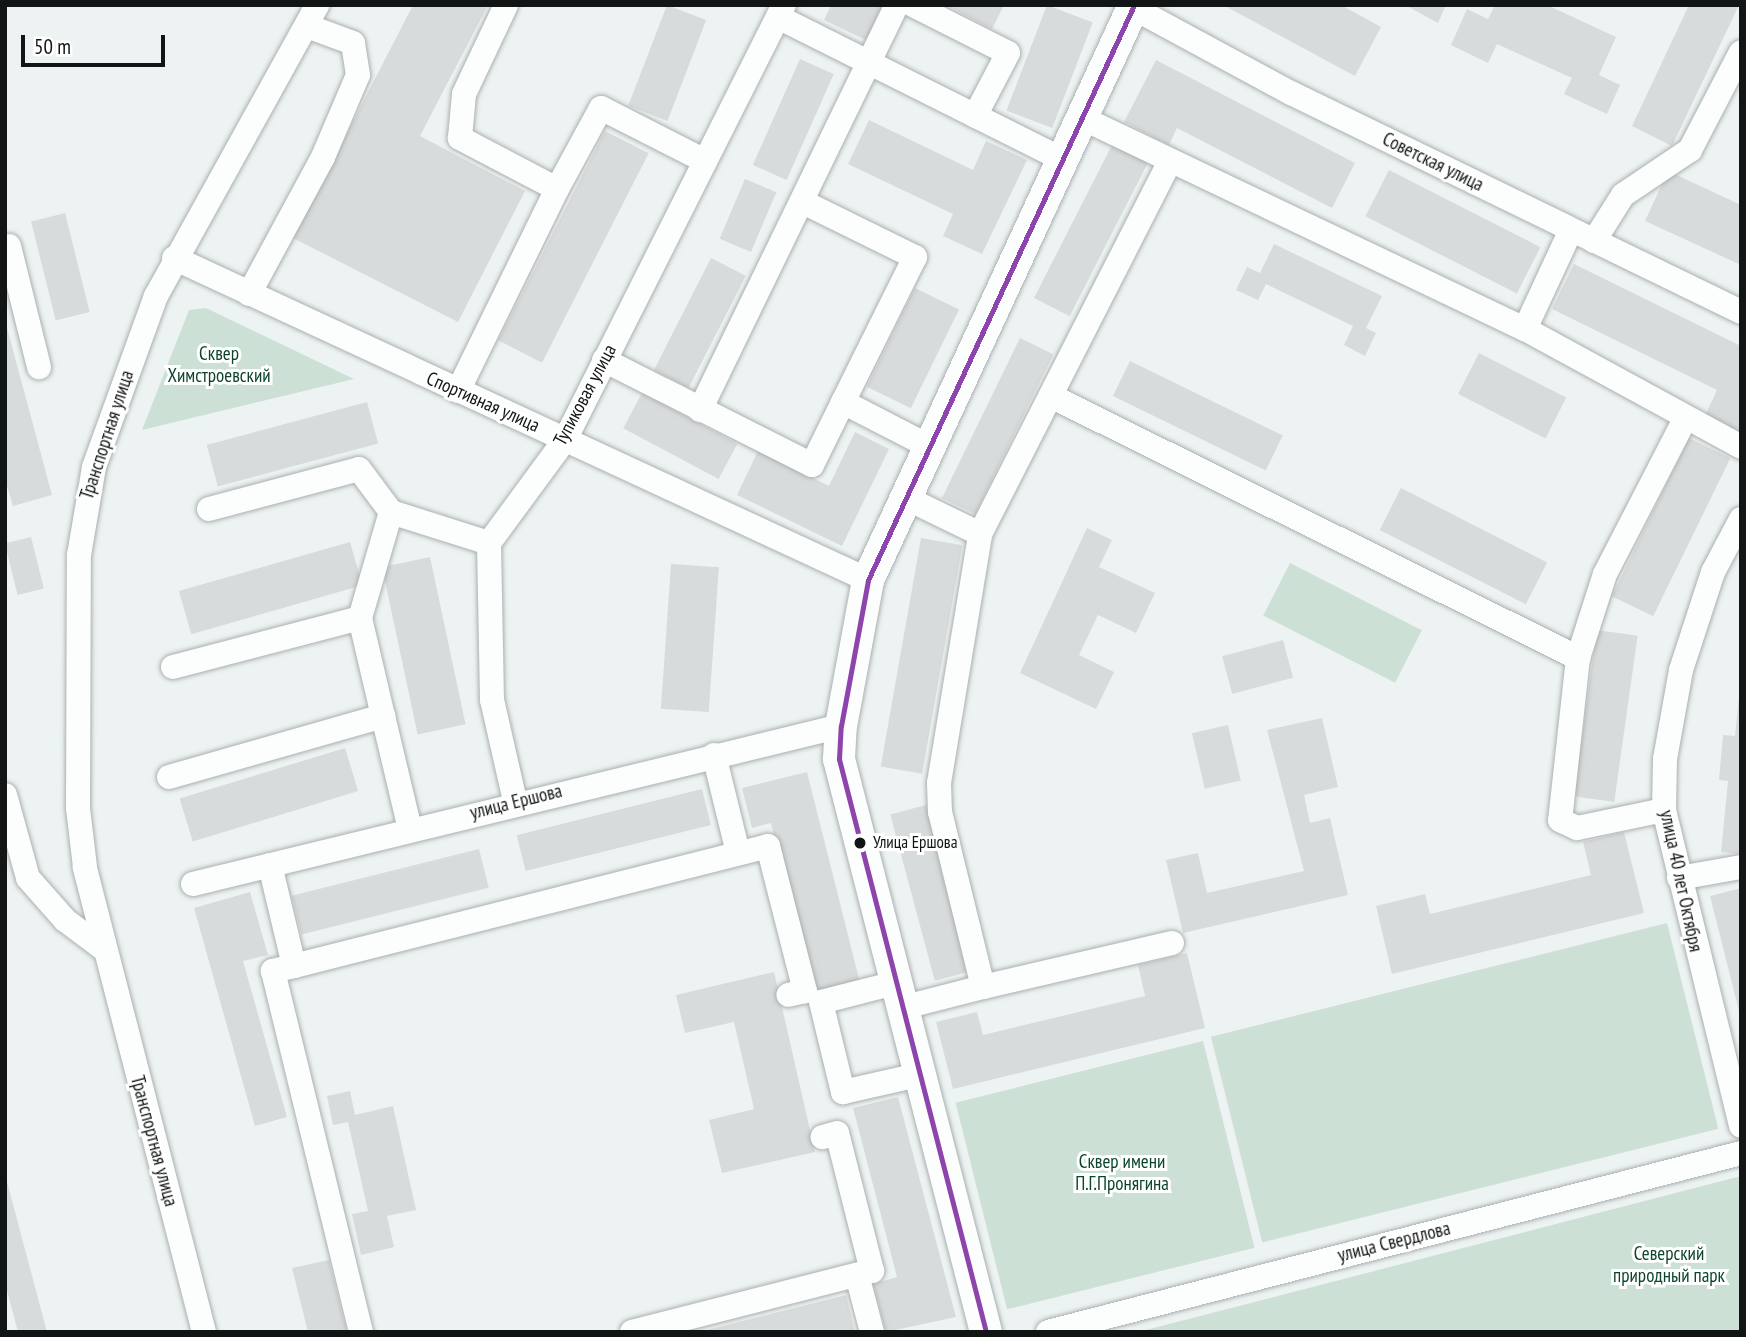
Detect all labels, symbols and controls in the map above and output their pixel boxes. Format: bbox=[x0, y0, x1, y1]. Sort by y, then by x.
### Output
scale bar bbox=[24, 21, 168, 65]
text: 50 m bbox=[34, 33, 71, 60]
street label: Советская улица bbox=[1379, 128, 1487, 196]
street label: Тупиковая улица bbox=[549, 341, 621, 449]
park label: Сквер Химстроевский bbox=[167, 343, 271, 387]
street label: Спортивная улица bbox=[423, 367, 543, 437]
street label: Транспортная улица bbox=[75, 368, 139, 502]
street label: улица Ершова bbox=[468, 780, 564, 824]
street label: улица 40 лет Октября bbox=[1655, 808, 1707, 954]
place label: Улица Ершова bbox=[873, 833, 957, 853]
marker: Улица Ершова bbox=[853, 836, 867, 850]
street label: Транспортная улица bbox=[126, 1073, 182, 1209]
park label: Сквер имени П.Г.Пронягина bbox=[1075, 1151, 1169, 1195]
street label: улица Свердлова bbox=[1335, 1217, 1453, 1267]
park label: Северский природный парк bbox=[1613, 1243, 1725, 1287]

